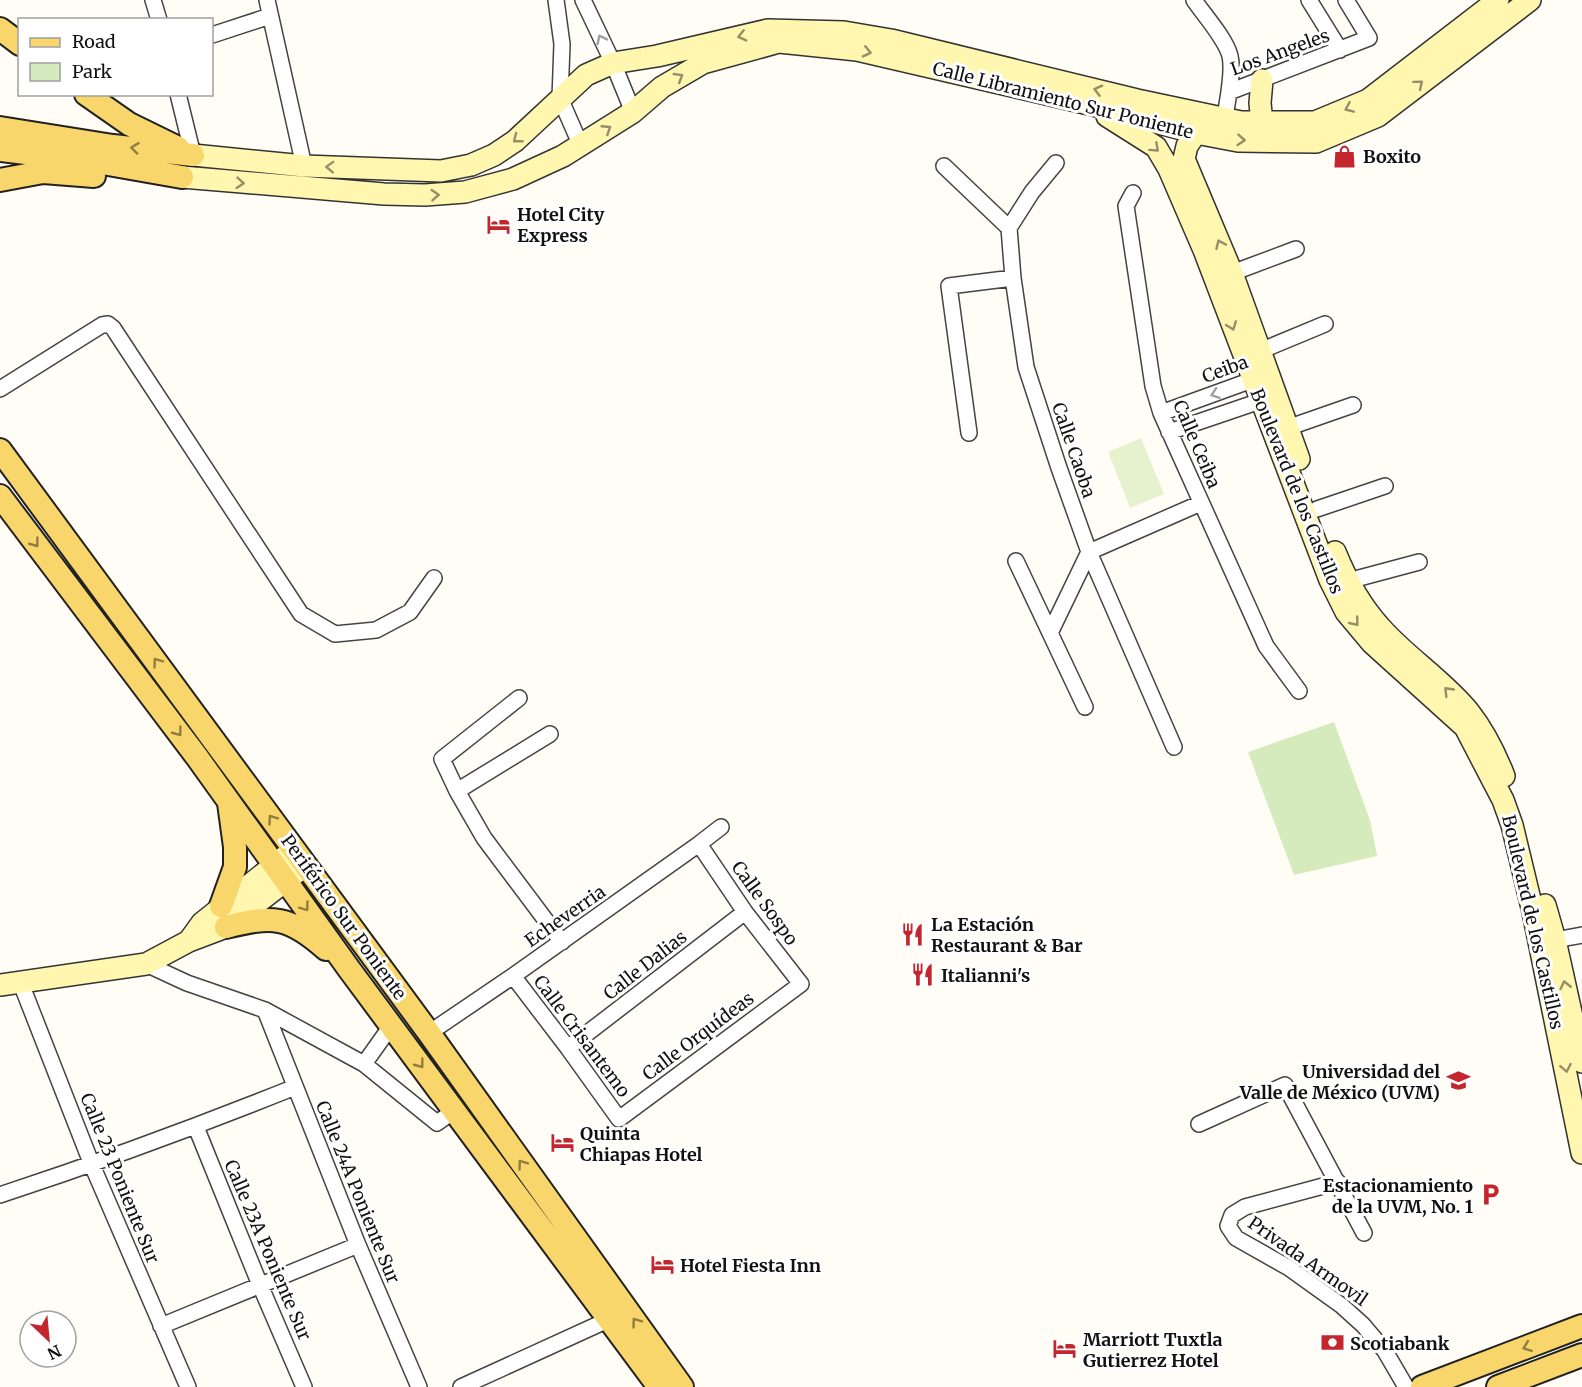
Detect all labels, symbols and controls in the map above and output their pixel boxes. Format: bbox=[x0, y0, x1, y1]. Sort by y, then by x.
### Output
legend bbox=[18, 18, 213, 96]
street label: Los Angeles bbox=[1227, 23, 1333, 80]
one-way arrow bbox=[737, 29, 747, 42]
text: Road bbox=[72, 30, 116, 53]
one-way arrow bbox=[597, 34, 609, 45]
one-way arrow bbox=[862, 45, 872, 58]
street label: Calle Libramiento Sur Poniente bbox=[930, 56, 1196, 144]
text: Park bbox=[72, 60, 113, 83]
one-way arrow bbox=[673, 72, 683, 84]
one-way arrow bbox=[1412, 80, 1423, 91]
one-way arrow bbox=[1093, 85, 1103, 98]
one-way arrow bbox=[1345, 101, 1356, 113]
one-way arrow bbox=[600, 125, 611, 136]
one-way arrow bbox=[513, 131, 524, 142]
one-way arrow bbox=[1236, 133, 1245, 146]
one-way arrow bbox=[1148, 141, 1158, 152]
one-way arrow bbox=[130, 143, 140, 155]
shop icon: Boxito bbox=[1332, 143, 1358, 169]
place label: Boxito bbox=[1363, 145, 1421, 168]
one-way arrow bbox=[326, 160, 335, 173]
one-way arrow bbox=[236, 176, 245, 189]
one-way arrow bbox=[430, 188, 439, 201]
place label: Hotel City Express bbox=[517, 203, 605, 247]
hotel icon: Hotel City Express bbox=[486, 211, 512, 237]
one-way arrow bbox=[1215, 240, 1227, 251]
one-way arrow bbox=[1225, 320, 1237, 331]
street label: Ceiba bbox=[1199, 350, 1251, 388]
street label: Boulevard de los Castillos bbox=[1245, 385, 1349, 597]
one-way arrow bbox=[1210, 386, 1221, 399]
street label: Calle Ceiba bbox=[1168, 396, 1226, 492]
street label: Calle Caoba bbox=[1047, 399, 1101, 501]
one-way arrow bbox=[28, 536, 39, 547]
one-way arrow bbox=[1347, 615, 1358, 626]
one-way arrow bbox=[153, 657, 164, 668]
one-way arrow bbox=[1445, 687, 1456, 698]
one-way arrow bbox=[171, 725, 182, 736]
street label: Boulevard de los Castillos bbox=[1497, 813, 1569, 1032]
one-way arrow bbox=[268, 815, 279, 826]
street label: Periférico Sur Poniente bbox=[276, 830, 412, 1004]
street label: Calle Sospo bbox=[727, 856, 803, 950]
street label: Echeverria bbox=[520, 880, 610, 952]
one-way arrow bbox=[298, 900, 309, 911]
place label: La Estación Restaurant & Bar bbox=[931, 913, 1083, 957]
restaurant icon: La Estación Restaurant & Bar bbox=[900, 921, 926, 947]
street label: Calle Dalias bbox=[599, 925, 692, 1005]
restaurant icon: Italianni's bbox=[910, 962, 936, 988]
place label: Italianni's bbox=[941, 964, 1030, 987]
street label: Calle Crisantemo bbox=[529, 970, 635, 1102]
one-way arrow bbox=[1559, 980, 1572, 990]
street label: Calle Orquídeas bbox=[638, 987, 758, 1085]
one-way arrow bbox=[413, 1057, 424, 1068]
place label: Universidad del Valle de México (UVM) bbox=[1239, 1060, 1440, 1104]
one-way arrow bbox=[1559, 1062, 1572, 1072]
school or university icon: Universidad del Valle de México (UVM) bbox=[1445, 1068, 1471, 1094]
street label: Calle 23 Poniente Sur bbox=[75, 1089, 165, 1267]
street label: Calle 24A Poniente Sur bbox=[311, 1097, 405, 1287]
place label: Quinta Chiapas Hotel bbox=[580, 1122, 703, 1166]
hotel icon: Quinta Chiapas Hotel bbox=[549, 1130, 575, 1156]
street label: Calle 23A Poniente Sur bbox=[220, 1156, 316, 1344]
one-way arrow bbox=[519, 1159, 530, 1170]
place label: Estacionamiento de la UVM, No. 1 bbox=[1323, 1174, 1473, 1218]
parking icon: Estacionamiento de la UVM, No. 1 bbox=[1478, 1182, 1504, 1208]
street label: Privada Armovil bbox=[1244, 1211, 1373, 1311]
hotel icon: Hotel Fiesta Inn bbox=[649, 1252, 675, 1278]
place label: Hotel Fiesta Inn bbox=[680, 1254, 821, 1277]
north arrow bbox=[18, 1309, 78, 1369]
one-way arrow bbox=[632, 1318, 643, 1329]
place label: Marriott Tuxtla Gutierrez Hotel bbox=[1083, 1328, 1223, 1372]
bank icon: Scotiabank bbox=[1319, 1330, 1345, 1356]
place label: Scotiabank bbox=[1350, 1332, 1450, 1355]
hotel icon: Marriott Tuxtla Gutierrez Hotel bbox=[1052, 1336, 1078, 1362]
one-way arrow bbox=[1523, 1339, 1533, 1352]
text: N bbox=[44, 1341, 65, 1364]

